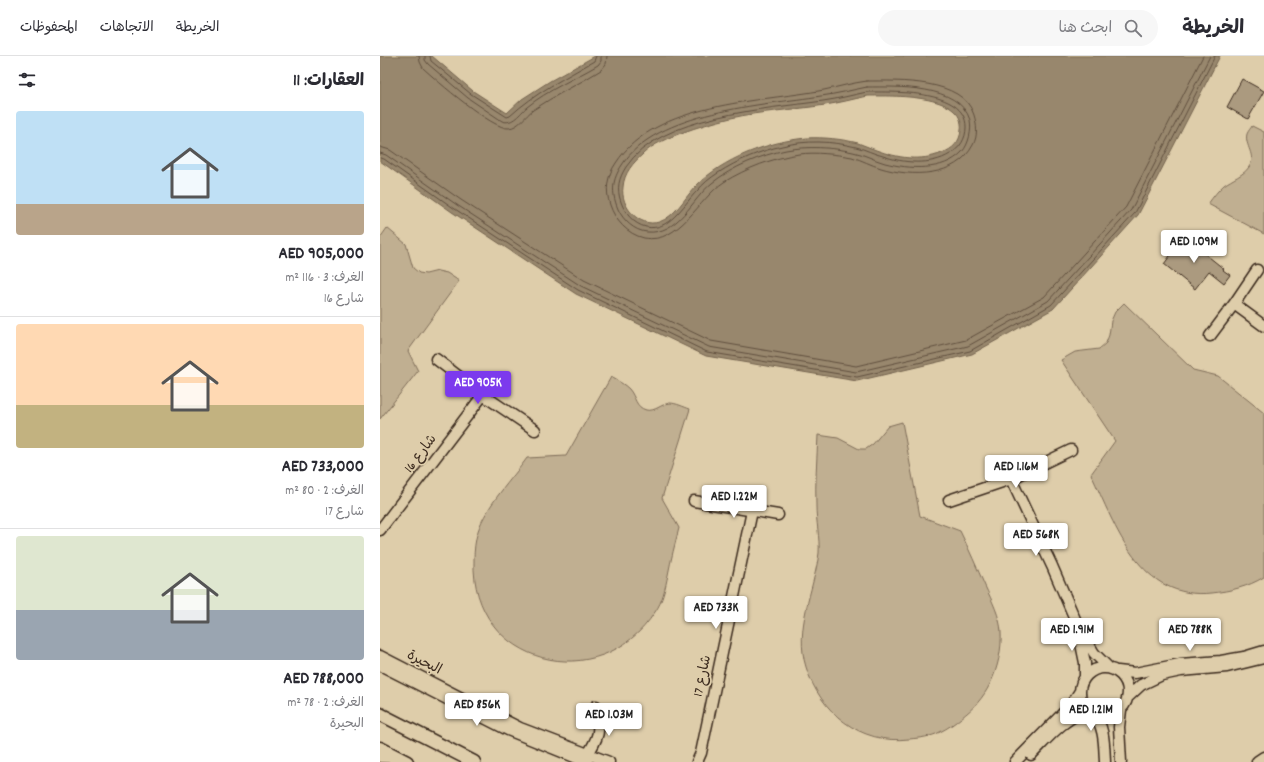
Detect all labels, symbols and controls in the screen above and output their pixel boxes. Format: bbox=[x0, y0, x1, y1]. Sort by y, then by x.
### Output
search box bbox=[878, 10, 1158, 46]
text: الخريطة bbox=[1182, 16, 1244, 43]
icon: search bbox=[1122, 17, 1144, 39]
text: المحفوظات bbox=[20, 18, 78, 38]
text: الاتجاهات bbox=[100, 18, 154, 38]
text: الخريطة bbox=[176, 18, 219, 38]
text: ابحث هنا bbox=[1059, 18, 1112, 40]
icon: filters bbox=[16, 69, 38, 91]
text: العقارات: 11 bbox=[293, 70, 364, 94]
icon: home bbox=[154, 137, 226, 209]
pin: AED 1.09M bbox=[1148, 230, 1240, 264]
text: AED 1.09M bbox=[1170, 233, 1218, 252]
text: AED 905,000 bbox=[278, 243, 364, 267]
text: الغرف: 3 · 116 m² bbox=[285, 269, 364, 288]
text: شارع 16 bbox=[324, 290, 364, 309]
icon: home bbox=[154, 350, 226, 422]
pin: AED 905K bbox=[437, 371, 519, 405]
text: AED 905K bbox=[454, 374, 502, 393]
street label: شارع 16 bbox=[400, 431, 442, 477]
pin: AED 1.16M bbox=[970, 455, 1062, 489]
text: AED 733,000 bbox=[282, 456, 364, 480]
text: AED 1.16M bbox=[994, 458, 1038, 477]
text: الغرف: 2 · 80 m² bbox=[285, 482, 364, 501]
pin: AED 1.22M bbox=[688, 485, 780, 519]
text: AED 1.22M bbox=[711, 488, 757, 507]
text: شارع 17 bbox=[325, 503, 364, 522]
pin: AED 568K bbox=[995, 523, 1077, 557]
text: AED 568K bbox=[1013, 526, 1059, 545]
icon: home bbox=[154, 562, 226, 634]
pin: AED 733K bbox=[675, 596, 757, 630]
text: AED 733K bbox=[693, 599, 739, 618]
pin: AED 1.91M bbox=[1026, 618, 1118, 652]
pin: AED 788K bbox=[1149, 618, 1231, 652]
text: AED 1.91M bbox=[1050, 621, 1094, 640]
text: AED 788K bbox=[1168, 621, 1212, 640]
street label: البحيرة bbox=[403, 646, 445, 680]
street label: شارع 17 bbox=[689, 653, 717, 699]
text: AED 788,000 bbox=[283, 668, 364, 692]
pin: AED 856K bbox=[436, 693, 518, 727]
text: الغرف: 2 · 78 m² bbox=[287, 694, 364, 713]
text: AED 856K bbox=[454, 696, 500, 715]
pin: AED 1.21M bbox=[1045, 698, 1137, 732]
text: AED 1.21M bbox=[1069, 701, 1113, 720]
pin: AED 1.03M bbox=[563, 703, 655, 737]
text: AED 1.03M bbox=[585, 706, 633, 725]
text: البحيرة bbox=[330, 715, 364, 734]

